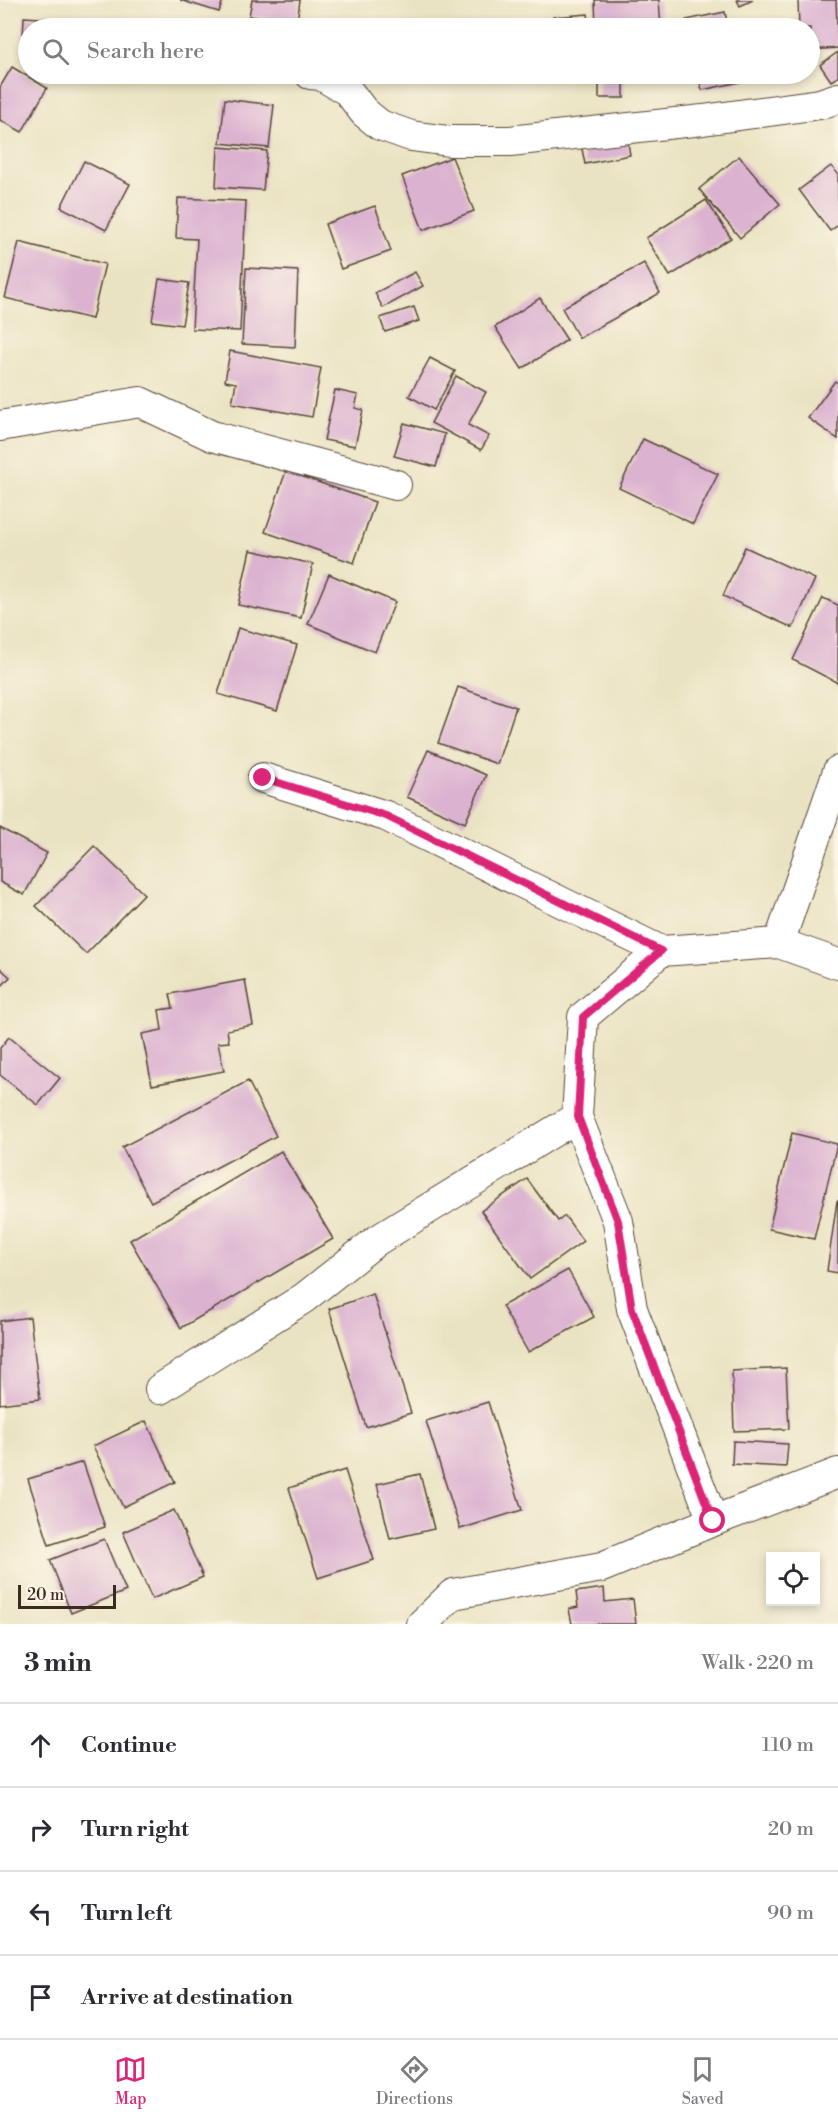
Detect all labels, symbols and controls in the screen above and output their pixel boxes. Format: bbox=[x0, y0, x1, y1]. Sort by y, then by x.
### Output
search box bbox=[18, 18, 820, 84]
icon: search bbox=[39, 35, 72, 68]
text: Search here bbox=[87, 38, 204, 65]
route end bbox=[249, 764, 275, 790]
route start bbox=[699, 1507, 725, 1533]
map controls bbox=[766, 1552, 820, 1606]
button: locate bbox=[766, 1552, 820, 1606]
scale bar bbox=[18, 1582, 116, 1610]
text: 20 m bbox=[27, 1585, 64, 1605]
text: 3 min bbox=[24, 1647, 92, 1679]
text: Walk · 220 m bbox=[701, 1651, 814, 1676]
icon: ahead bbox=[24, 1729, 57, 1762]
text: Continue bbox=[81, 1732, 177, 1759]
text: 110 m bbox=[762, 1733, 814, 1758]
icon: right bbox=[24, 1813, 57, 1846]
text: Turn right bbox=[81, 1816, 189, 1843]
text: 20 m bbox=[768, 1817, 814, 1842]
icon: left bbox=[24, 1897, 57, 1930]
text: Turn left bbox=[81, 1900, 172, 1927]
text: 90 m bbox=[767, 1901, 814, 1926]
icon: arrive bbox=[24, 1981, 57, 2014]
text: Arrive at destination bbox=[81, 1984, 293, 2011]
tab: Map bbox=[114, 2053, 147, 2109]
tab: Directions bbox=[376, 2053, 453, 2109]
tab: Saved bbox=[682, 2053, 724, 2109]

